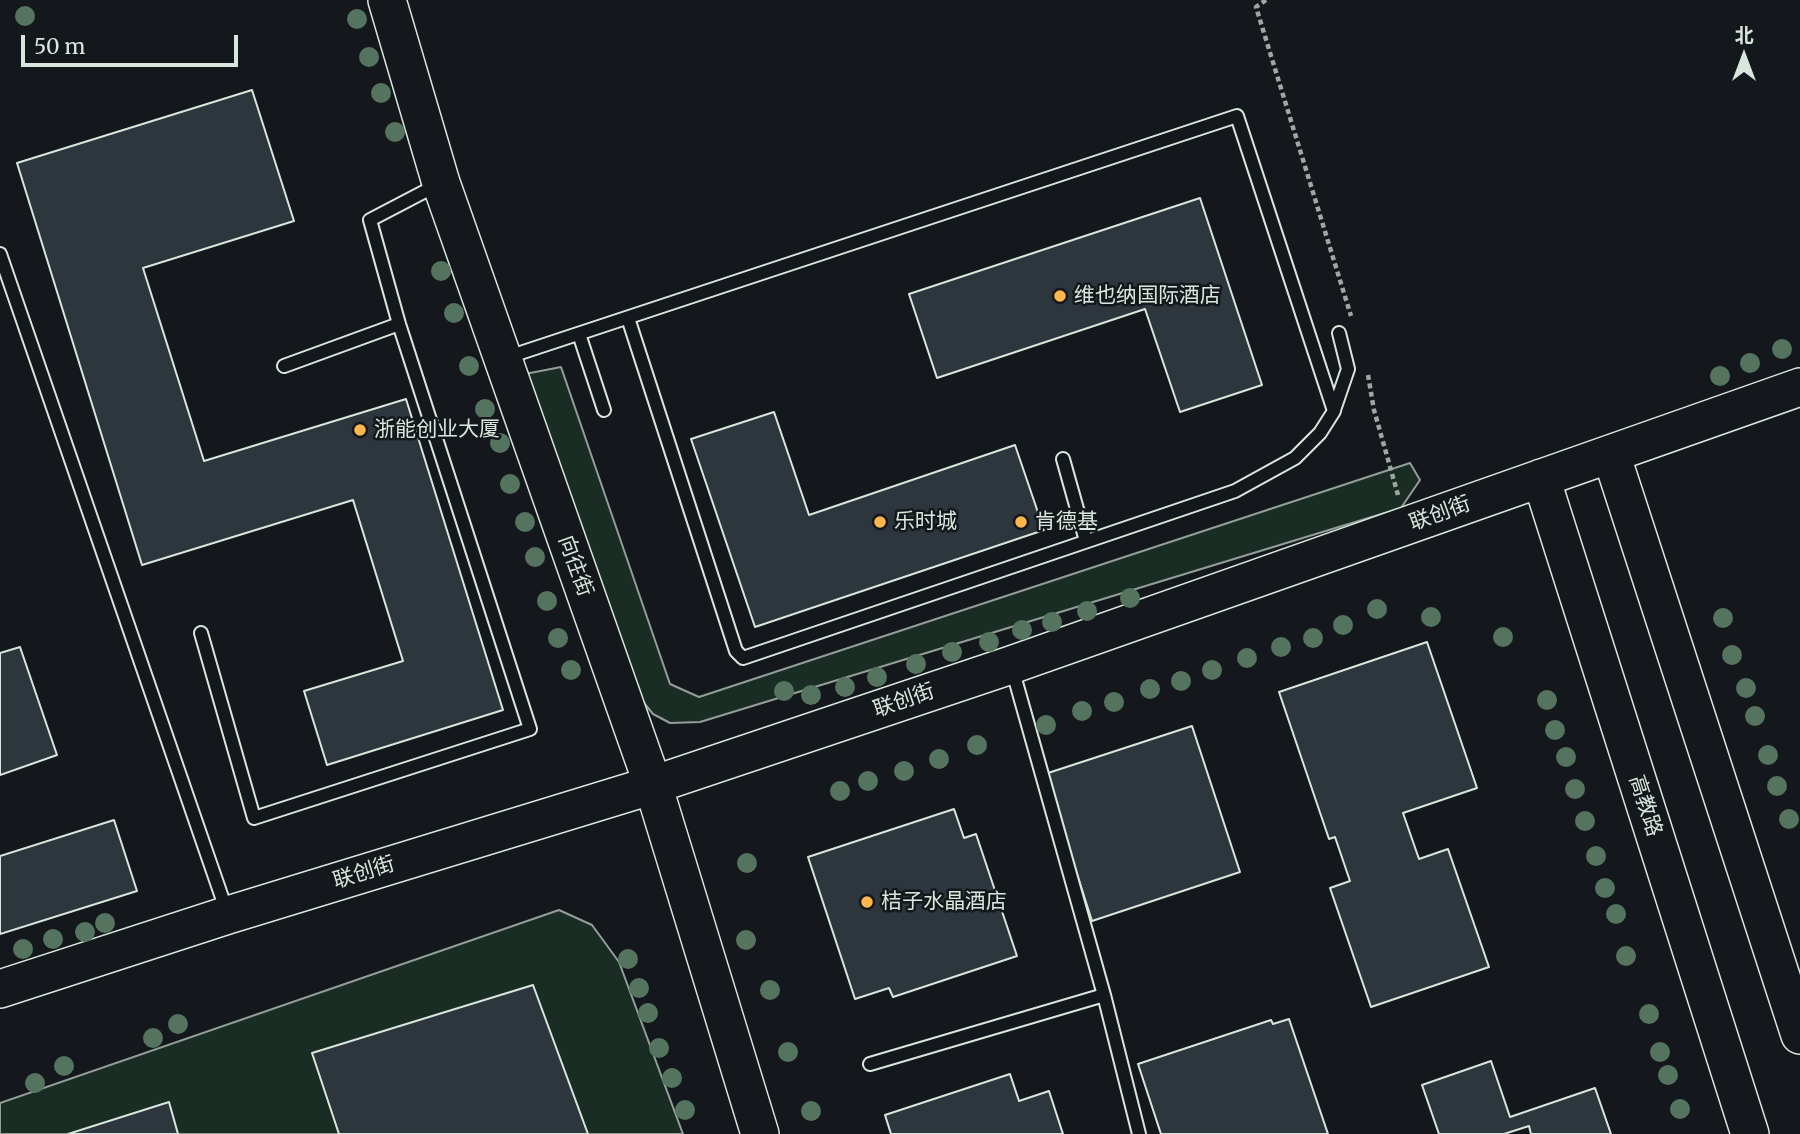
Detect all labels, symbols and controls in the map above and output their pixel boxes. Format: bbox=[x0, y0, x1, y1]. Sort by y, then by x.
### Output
scale bar bbox=[24, 21, 242, 65]
north arrow bbox=[1709, 21, 1779, 91]
text: 北 bbox=[1734, 23, 1754, 47]
text: 50 m bbox=[34, 33, 85, 60]
place label: 维也纳国际酒店 bbox=[1074, 283, 1221, 309]
marker: 维也纳国际酒店 bbox=[1052, 288, 1068, 304]
place label: 浙能创业大厦 bbox=[374, 417, 500, 443]
marker: 浙能创业大厦 bbox=[352, 422, 368, 438]
street label: 联创街 bbox=[1406, 491, 1474, 537]
place label: 乐时城 bbox=[894, 509, 957, 535]
place label: 肯德基 bbox=[1035, 509, 1098, 535]
marker: 乐时城 bbox=[872, 514, 888, 530]
marker: 肯德基 bbox=[1013, 514, 1029, 530]
street label: 向往街 bbox=[552, 532, 598, 600]
street label: 联创街 bbox=[870, 679, 938, 723]
street label: 高教路 bbox=[1623, 772, 1667, 840]
street label: 联创街 bbox=[330, 852, 398, 894]
place label: 桔子水晶酒店 bbox=[881, 889, 1007, 915]
marker: 桔子水晶酒店 bbox=[859, 894, 875, 910]

